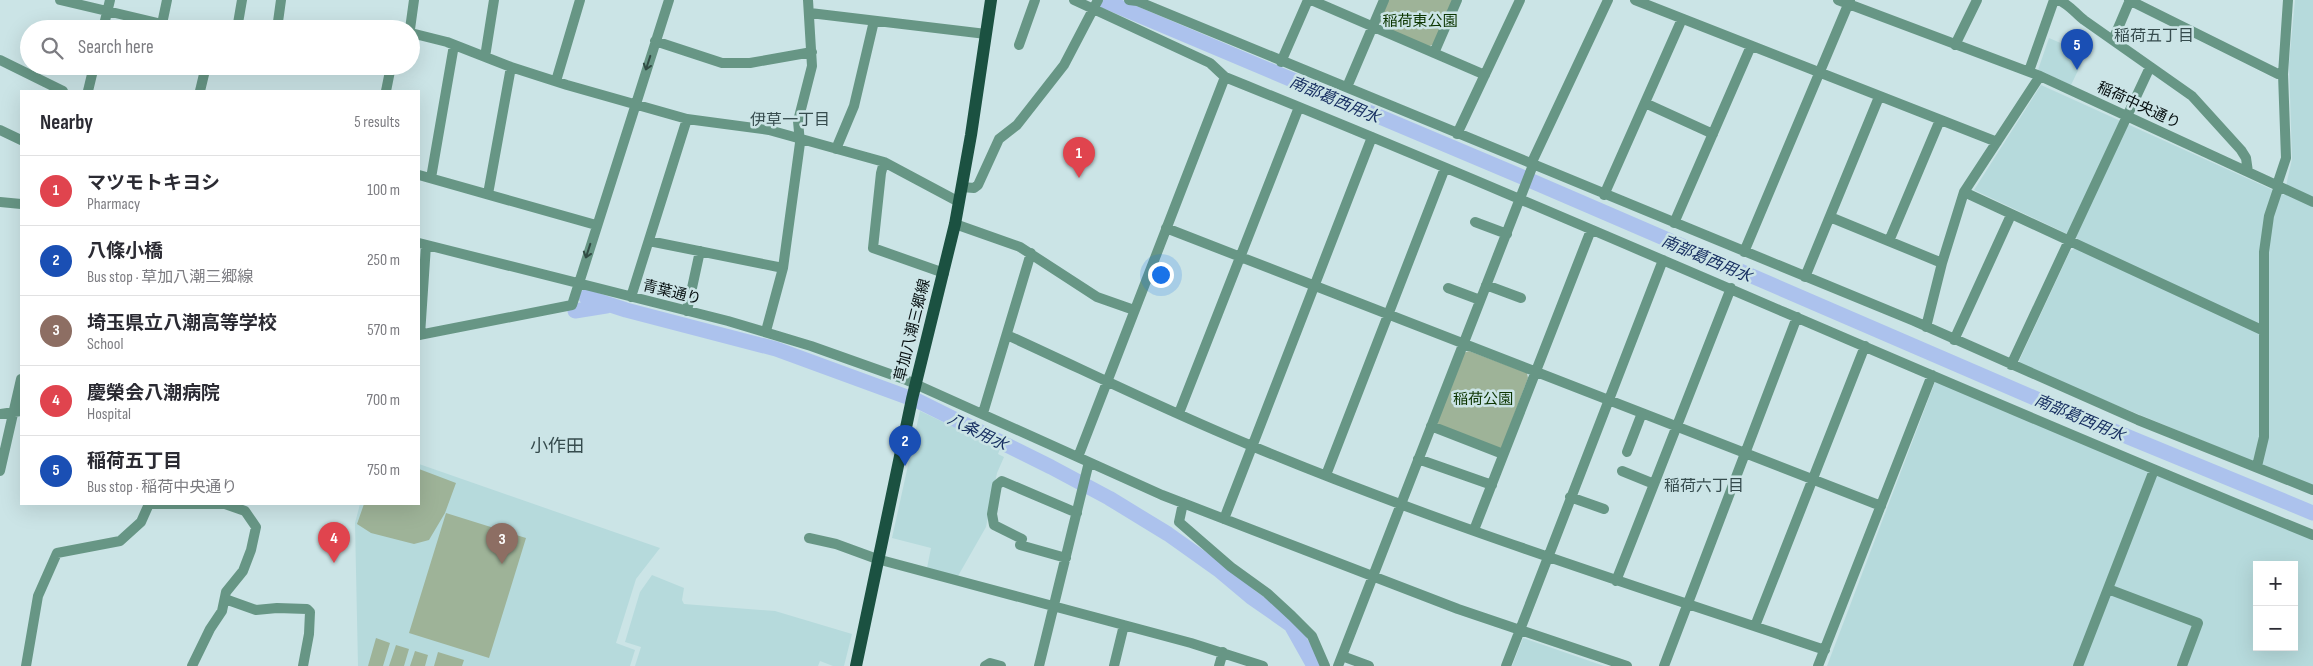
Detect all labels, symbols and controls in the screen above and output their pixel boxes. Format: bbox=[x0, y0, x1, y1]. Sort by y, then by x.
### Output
park label: 稲荷東公園 bbox=[1382, 12, 1458, 31]
search box bbox=[20, 20, 420, 75]
district label: 稲荷五丁目 bbox=[2114, 27, 2194, 46]
pin: 5 bbox=[2061, 29, 2093, 70]
icon: search bbox=[38, 34, 66, 62]
text: Search here bbox=[78, 36, 154, 59]
one-way arrow bbox=[643, 55, 653, 71]
water label: 南部葛西用水 bbox=[1287, 73, 1384, 129]
street label: 稲荷中央通り bbox=[2094, 78, 2184, 133]
text: Nearby bbox=[40, 110, 93, 135]
district label: 伊草一丁目 bbox=[750, 111, 830, 130]
text: 5 results bbox=[354, 113, 400, 132]
pin: 1 bbox=[1063, 137, 1095, 178]
text: マツモトキヨシ bbox=[87, 172, 220, 195]
text: 1 bbox=[53, 181, 59, 200]
text: 100 m bbox=[367, 181, 400, 200]
text: Pharmacy bbox=[87, 195, 140, 214]
water label: 南部葛西用水 bbox=[1659, 232, 1756, 288]
text: 八條小橋 bbox=[87, 240, 163, 263]
one-way arrow bbox=[583, 243, 592, 258]
text: 2 bbox=[52, 251, 60, 270]
text: 250 m bbox=[367, 251, 400, 270]
your location bbox=[1148, 262, 1174, 288]
text: Bus stop · 草加八潮三郷線 bbox=[87, 268, 253, 287]
street label: 青葉通り bbox=[640, 276, 703, 309]
street label: 草加八潮三郷線 bbox=[891, 277, 934, 383]
text: 埼玉県立八潮高等学校 bbox=[87, 312, 277, 335]
text: 3 bbox=[52, 321, 60, 340]
text: 570 m bbox=[367, 321, 400, 340]
text: School bbox=[87, 335, 123, 354]
text: 慶榮会八潮病院 bbox=[87, 382, 220, 405]
park label: 稲荷公園 bbox=[1453, 390, 1513, 409]
text: 4 bbox=[52, 391, 60, 410]
text: 700 m bbox=[367, 391, 400, 410]
water label: 南部葛西用水 bbox=[2032, 391, 2129, 447]
text: Hospital bbox=[87, 405, 131, 424]
water label: 八条用水 bbox=[944, 410, 1012, 456]
pin: 2 bbox=[889, 425, 921, 466]
district label: 小作田 bbox=[530, 436, 584, 457]
text: 稲荷五丁目 bbox=[87, 450, 182, 473]
text: 5 bbox=[52, 461, 60, 480]
text: 750 m bbox=[367, 461, 400, 480]
district label: 稲荷六丁目 bbox=[1664, 477, 1744, 496]
text: Bus stop · 稲荷中央通り bbox=[87, 478, 237, 497]
pin: 4 bbox=[318, 522, 350, 563]
pin: 3 bbox=[486, 523, 518, 564]
map controls bbox=[2253, 561, 2298, 651]
button: + bbox=[2253, 561, 2298, 606]
button: − bbox=[2253, 606, 2298, 651]

